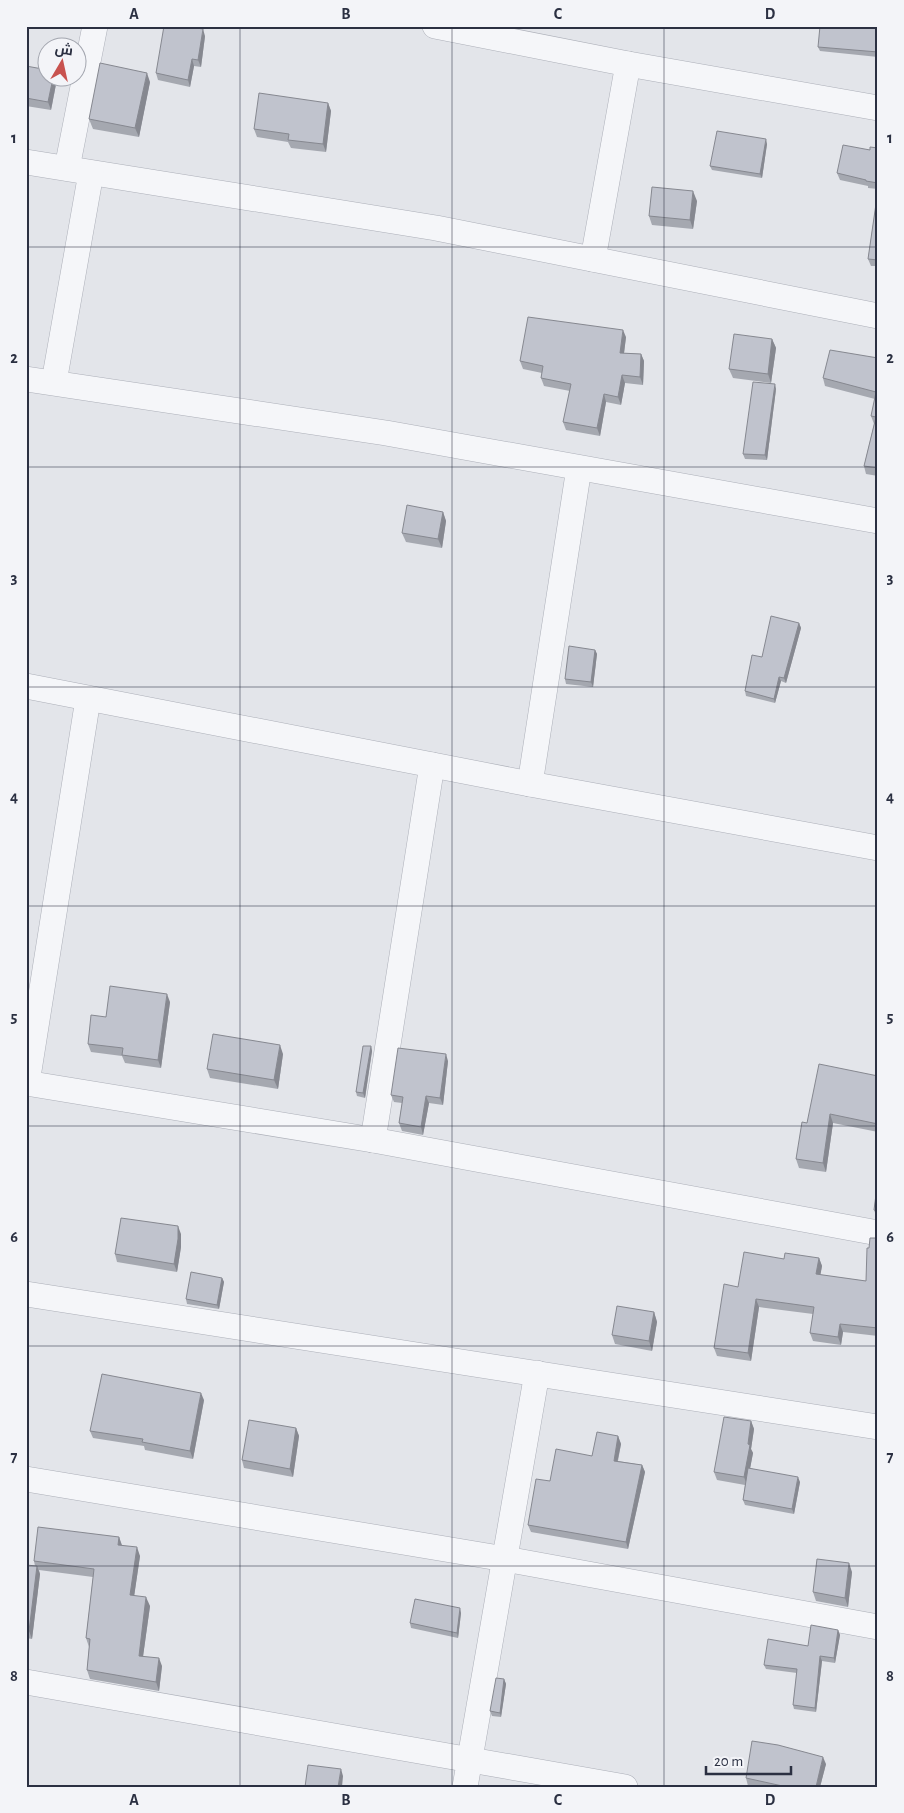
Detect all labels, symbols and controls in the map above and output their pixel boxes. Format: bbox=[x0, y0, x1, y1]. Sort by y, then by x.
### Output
text: A bbox=[129, 6, 139, 22]
text: B bbox=[341, 6, 351, 22]
text: C bbox=[554, 6, 563, 22]
text: D bbox=[765, 6, 776, 22]
north arrow bbox=[38, 38, 88, 88]
text: ش bbox=[54, 40, 74, 59]
text: 1 bbox=[11, 130, 17, 146]
text: 1 bbox=[887, 130, 893, 146]
text: 2 bbox=[10, 350, 18, 366]
text: 2 bbox=[886, 350, 894, 366]
text: 3 bbox=[11, 570, 18, 586]
text: 3 bbox=[887, 570, 894, 586]
text: 4 bbox=[10, 789, 18, 805]
text: 4 bbox=[886, 789, 894, 805]
text: 5 bbox=[11, 1009, 18, 1025]
text: 5 bbox=[887, 1009, 894, 1025]
text: 6 bbox=[10, 1229, 18, 1245]
text: 6 bbox=[886, 1229, 894, 1245]
text: 7 bbox=[11, 1449, 18, 1465]
text: 7 bbox=[887, 1449, 894, 1465]
text: 8 bbox=[10, 1668, 18, 1684]
text: 8 bbox=[886, 1668, 894, 1684]
scale bar bbox=[706, 1743, 792, 1775]
text: 20 m bbox=[714, 1754, 743, 1769]
text: A bbox=[129, 1792, 139, 1808]
text: B bbox=[341, 1792, 351, 1808]
text: C bbox=[554, 1792, 563, 1808]
text: D bbox=[765, 1792, 776, 1808]

